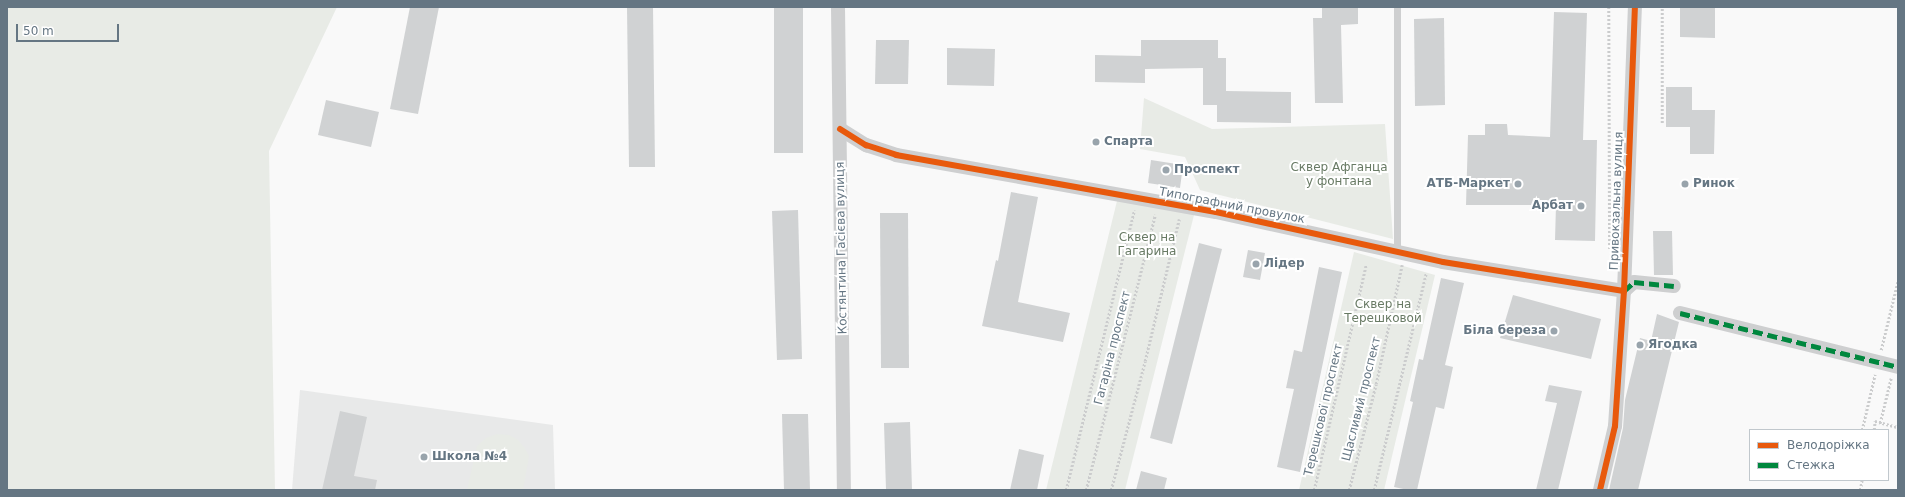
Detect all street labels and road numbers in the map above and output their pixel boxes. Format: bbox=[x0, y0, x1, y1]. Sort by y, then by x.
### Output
street label: Привокзальна вулиця bbox=[1607, 131, 1627, 271]
street label: Костянтина Гасієва вулиця bbox=[833, 161, 851, 335]
street label: Типографний провулок bbox=[1158, 185, 1306, 227]
street label: Гагаріна проспект bbox=[1092, 289, 1134, 407]
street label: Щасливий проспект bbox=[1340, 335, 1384, 463]
street label: Терешкової проспект bbox=[1302, 342, 1346, 478]

